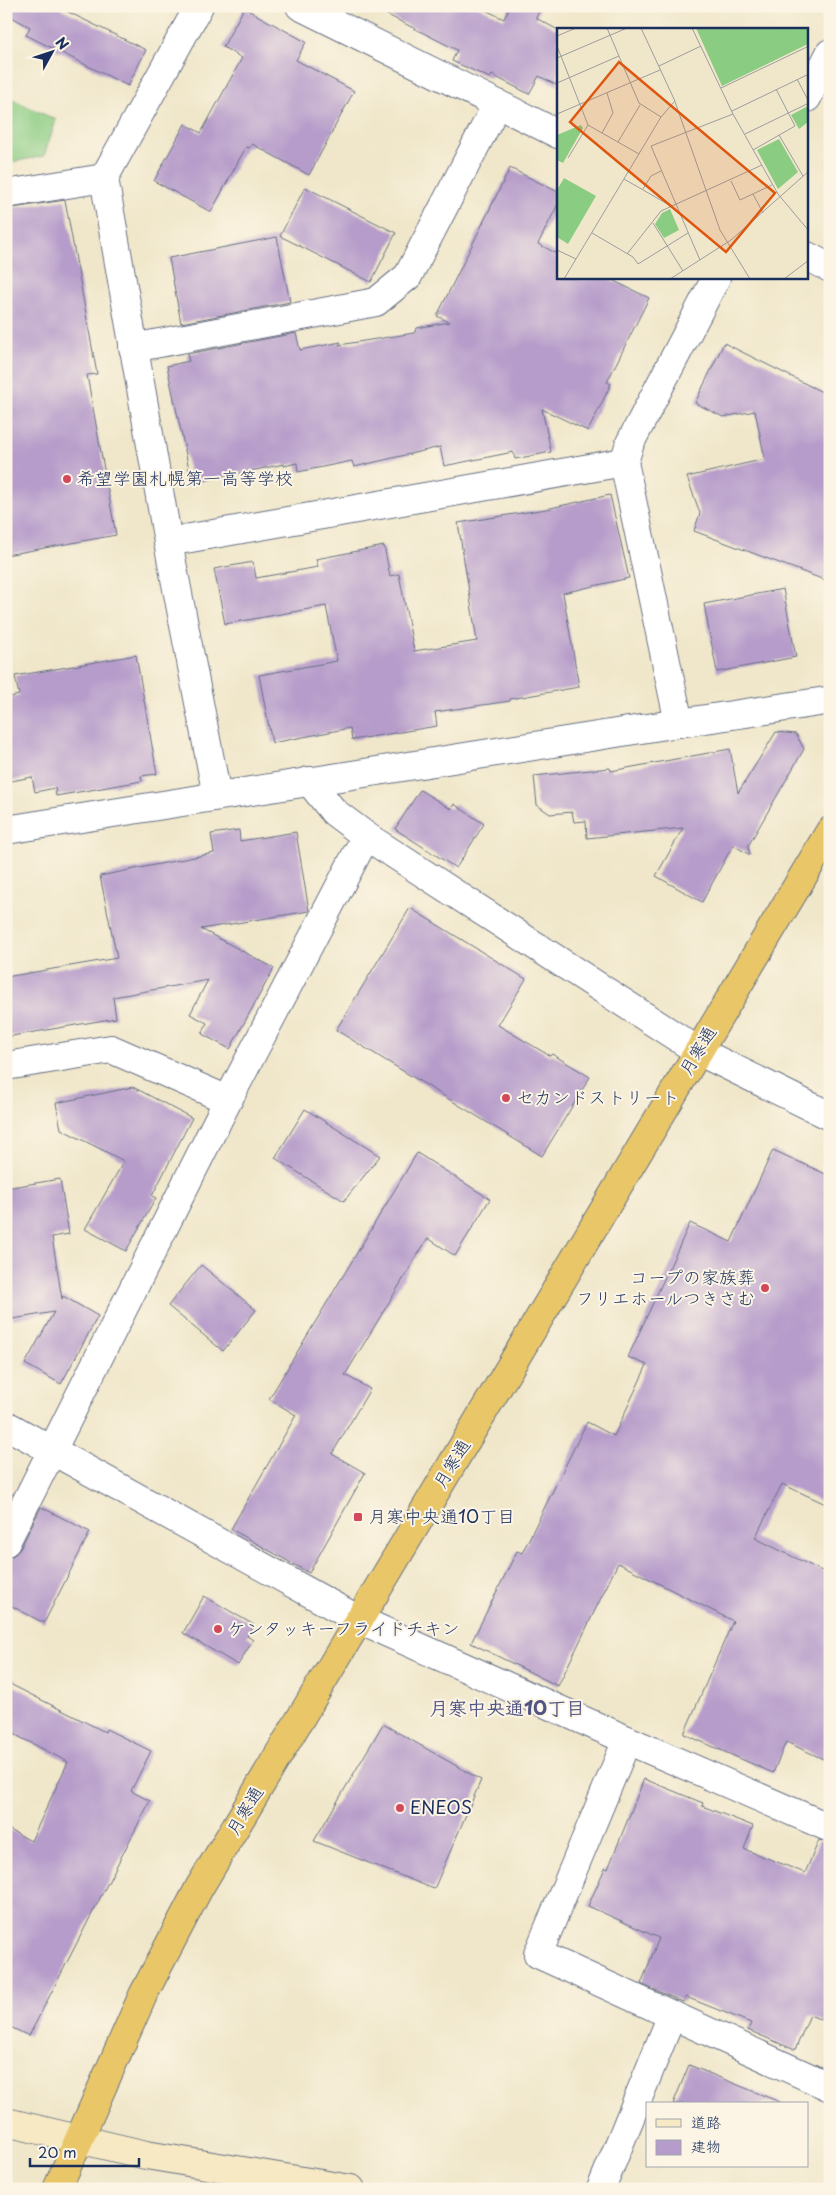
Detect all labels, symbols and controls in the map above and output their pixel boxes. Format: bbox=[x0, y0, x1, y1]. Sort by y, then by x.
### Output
north arrow bbox=[28, 28, 78, 78]
inset map bbox=[557, 28, 808, 279]
text: N bbox=[51, 32, 74, 54]
place label: 希望学園札幌第一高等学校 bbox=[77, 464, 293, 491]
marker: 希望学園札幌第一高等学校 bbox=[61, 473, 73, 485]
street label: 月寒通 bbox=[671, 1020, 722, 1080]
place label: セカンドストリート bbox=[516, 1083, 679, 1110]
marker: セカンドストリート bbox=[500, 1092, 512, 1104]
place label: コープの家族葬 フリエホールつきさむ bbox=[576, 1263, 755, 1311]
marker: コープの家族葬 フリエホールつきさむ bbox=[759, 1282, 771, 1294]
street label: 月寒通 bbox=[425, 1433, 476, 1493]
place label: 月寒中央通10丁目 bbox=[368, 1502, 515, 1529]
marker: 月寒中央通10丁目 bbox=[352, 1511, 364, 1523]
place label: ケンタッキーフライドチキン bbox=[228, 1614, 460, 1641]
marker: ケンタッキーフライドチキン bbox=[212, 1623, 224, 1635]
district label: 月寒中央通10丁目 bbox=[429, 1693, 585, 1721]
street label: 月寒通 bbox=[218, 1780, 269, 1840]
place label: ENEOS bbox=[410, 1793, 472, 1820]
marker: ENEOS bbox=[394, 1802, 406, 1814]
legend bbox=[646, 2102, 808, 2168]
text: 道路 bbox=[691, 2110, 721, 2133]
text: 建物 bbox=[691, 2134, 721, 2157]
scale bar bbox=[30, 2135, 139, 2167]
text: 20 m bbox=[38, 2140, 77, 2163]

